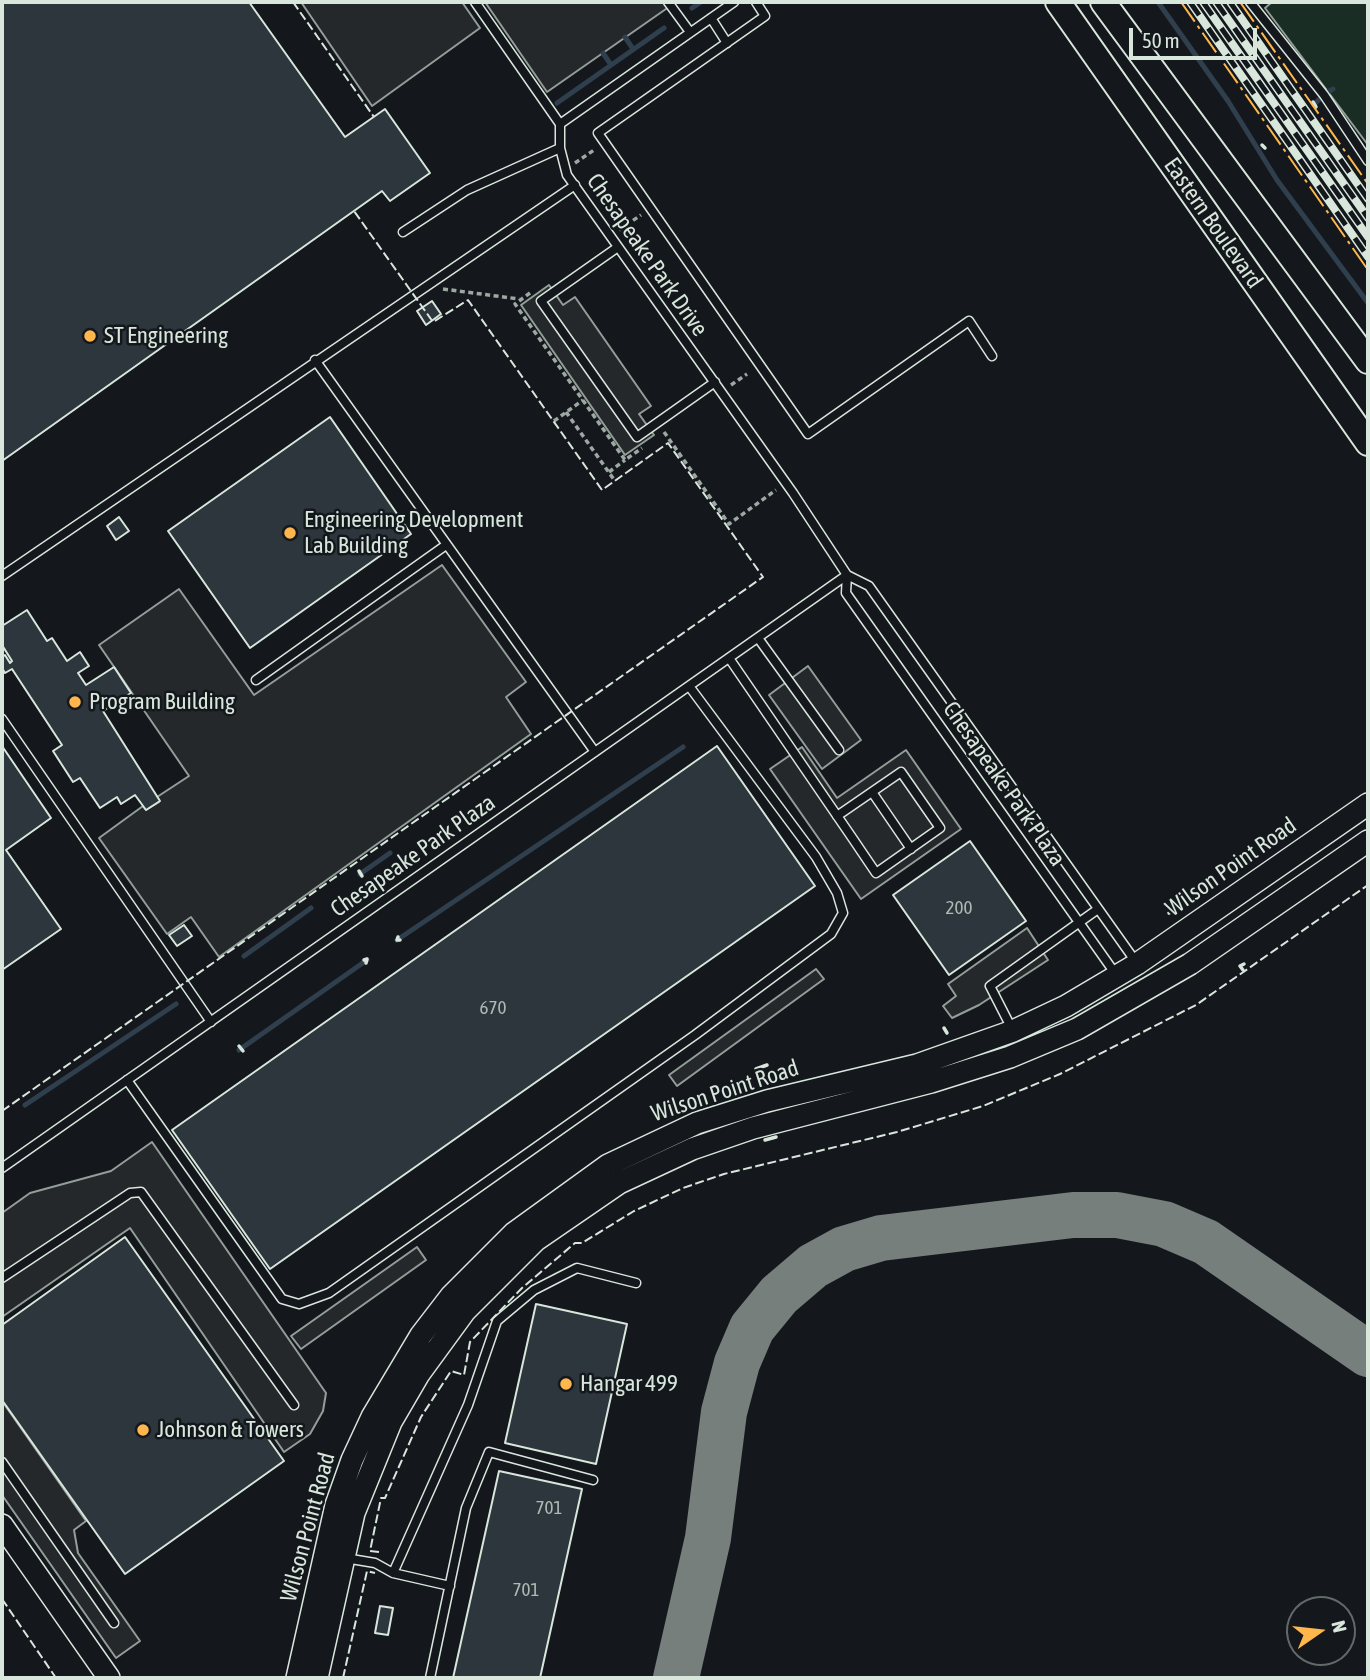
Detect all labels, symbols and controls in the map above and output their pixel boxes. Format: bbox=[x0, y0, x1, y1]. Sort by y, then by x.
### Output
scale bar bbox=[1132, 14, 1260, 58]
text: 50 m bbox=[1142, 28, 1180, 52]
street label: Eastern Boulevard bbox=[1158, 152, 1268, 294]
street label: Chesapeake Park Drive bbox=[581, 168, 713, 342]
place label: ST Engineering bbox=[104, 322, 228, 350]
marker: ST Engineering bbox=[82, 328, 98, 344]
place label: Engineering Development Lab Building bbox=[304, 506, 523, 560]
marker: Engineering Development Lab Building bbox=[282, 525, 298, 541]
place label: Program Building bbox=[89, 688, 235, 716]
marker: Program Building bbox=[67, 694, 83, 710]
street label: Chesapeake Park Plaza bbox=[937, 696, 1071, 872]
street label: Chesapeake Park Plaza bbox=[325, 789, 501, 923]
street label: Wilson Point Road bbox=[1160, 812, 1302, 922]
house number: 200 bbox=[946, 897, 972, 919]
house number: 670 bbox=[480, 997, 506, 1019]
street label: Wilson Point Road bbox=[648, 1054, 802, 1128]
place label: Hangar 499 bbox=[580, 1370, 678, 1398]
marker: Hangar 499 bbox=[558, 1376, 574, 1392]
place label: Johnson & Towers bbox=[157, 1416, 304, 1444]
marker: Johnson & Towers bbox=[135, 1422, 151, 1438]
street label: Wilson Point Road bbox=[275, 1449, 341, 1605]
house number: 701 bbox=[536, 1497, 562, 1519]
house number: 701 bbox=[513, 1579, 539, 1601]
north arrow bbox=[1286, 1596, 1356, 1666]
text: N bbox=[1327, 1618, 1351, 1635]

